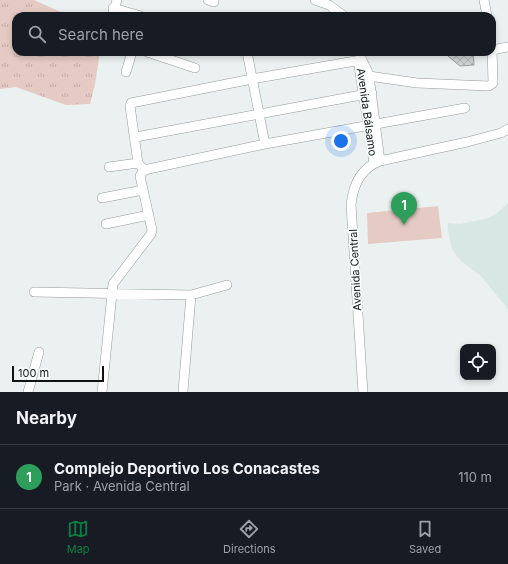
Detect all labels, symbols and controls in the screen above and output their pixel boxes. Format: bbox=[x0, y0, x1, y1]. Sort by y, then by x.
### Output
search box bbox=[12, 12, 496, 56]
icon: search bbox=[26, 23, 48, 45]
text: Search here bbox=[58, 25, 144, 44]
street label: Avenida Bálsamo bbox=[354, 67, 380, 157]
your location bbox=[331, 131, 351, 151]
pin: 1 bbox=[391, 192, 417, 225]
street label: Avenida Central bbox=[346, 229, 364, 311]
map controls bbox=[460, 344, 496, 380]
button: locate bbox=[460, 344, 496, 380]
scale bar bbox=[12, 364, 104, 383]
text: 100 m bbox=[18, 366, 49, 380]
text: Nearby bbox=[16, 408, 77, 428]
text: Complejo Deportivo Los Conacastes bbox=[54, 459, 320, 478]
text: 1 bbox=[26, 469, 32, 485]
text: 110 m bbox=[458, 469, 492, 485]
text: Park · Avenida Central bbox=[54, 478, 190, 494]
tab: Map bbox=[67, 518, 90, 556]
tab: Directions bbox=[223, 518, 276, 556]
tab: Saved bbox=[409, 518, 441, 556]

